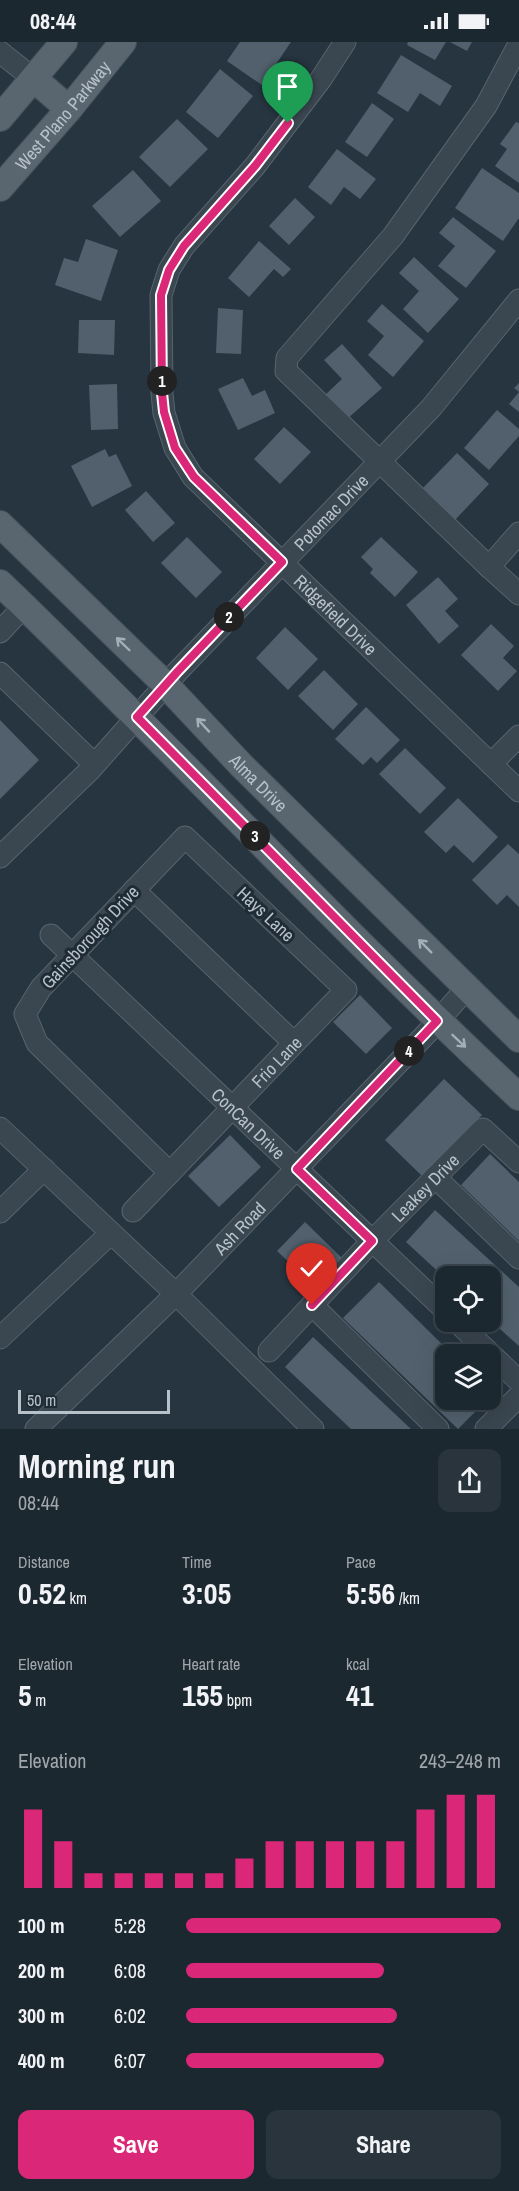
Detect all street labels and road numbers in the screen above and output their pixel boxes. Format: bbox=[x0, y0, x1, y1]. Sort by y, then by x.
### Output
street label: West Plano Parkway bbox=[9, 55, 116, 175]
street label: Potomac Drive bbox=[288, 468, 374, 556]
street label: Ridgefield Drive bbox=[289, 569, 383, 661]
street label: Alma Drive bbox=[223, 747, 294, 817]
street label: Gainsborough Drive bbox=[36, 880, 144, 994]
street label: Hays Lane bbox=[232, 881, 300, 947]
street label: Frio Lane bbox=[245, 1030, 307, 1093]
street label: ConCan Drive bbox=[206, 1082, 291, 1165]
street label: Leakey Drive bbox=[385, 1148, 465, 1227]
street label: Ash Road bbox=[207, 1196, 271, 1261]

